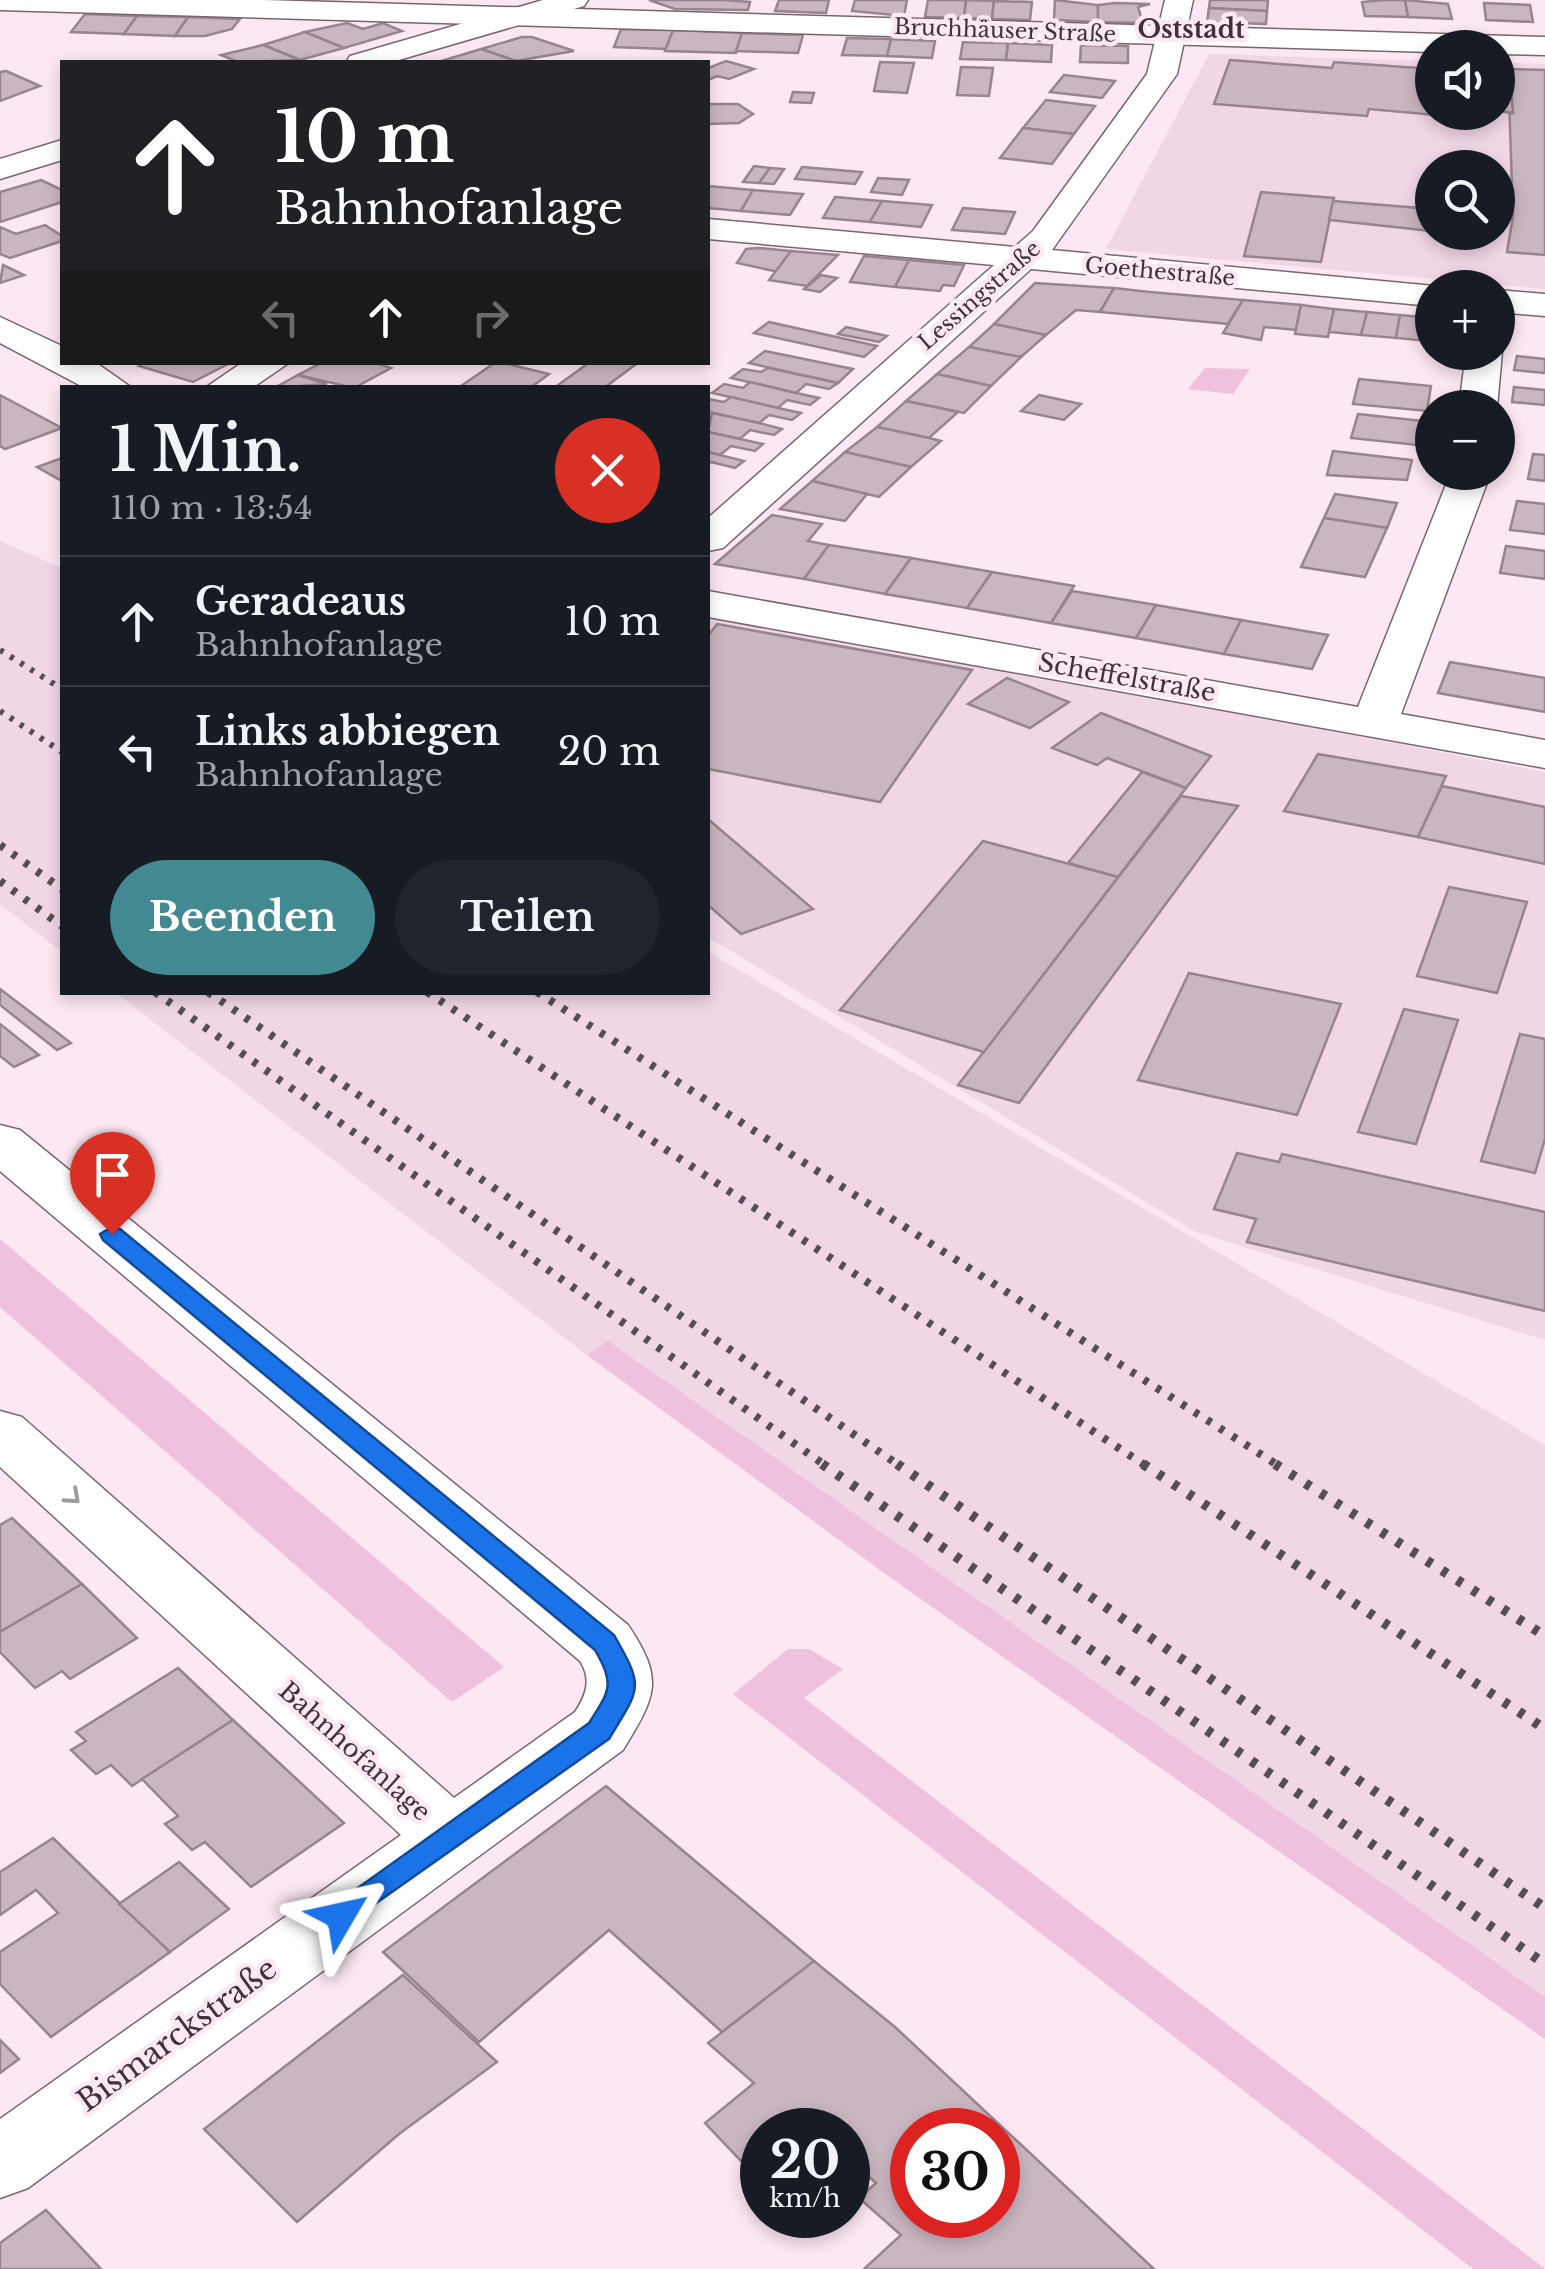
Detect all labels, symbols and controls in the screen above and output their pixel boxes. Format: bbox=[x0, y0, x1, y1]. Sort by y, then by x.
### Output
street label: Bruchhäuser Straße bbox=[893, 13, 1117, 48]
district label: Oststadt bbox=[1137, 14, 1245, 45]
map controls bbox=[1415, 30, 1515, 490]
button: sound bbox=[1415, 30, 1515, 130]
text: 10 m bbox=[275, 94, 454, 181]
icon: ahead bbox=[110, 100, 240, 230]
button: search bbox=[1415, 150, 1515, 250]
text: Bahnhofanlage bbox=[275, 180, 623, 236]
street label: Lessingstraße bbox=[913, 235, 1046, 356]
street label: Goethestraße bbox=[1084, 251, 1236, 292]
button: + bbox=[1415, 270, 1515, 370]
icon: left bbox=[253, 290, 308, 345]
icon: ahead bbox=[358, 290, 413, 345]
icon: right bbox=[463, 290, 518, 345]
button: − bbox=[1415, 390, 1515, 490]
text: 1 Min. bbox=[110, 413, 302, 487]
button: close bbox=[555, 418, 660, 523]
text: 110 m · 13:54 bbox=[110, 488, 312, 528]
text: Geradeaus bbox=[195, 578, 406, 625]
icon: ahead bbox=[110, 594, 165, 649]
text: 10 m bbox=[564, 598, 660, 645]
text: Bahnhofanlage bbox=[195, 625, 443, 665]
street label: Scheffelstraße bbox=[1036, 647, 1218, 708]
text: Links abbiegen bbox=[195, 708, 500, 755]
icon: left bbox=[110, 724, 165, 779]
text: 20 m bbox=[558, 728, 660, 775]
text: Bahnhofanlage bbox=[195, 755, 443, 795]
button: Beenden bbox=[110, 860, 375, 975]
button: Teilen bbox=[395, 860, 660, 975]
pin bbox=[70, 1132, 155, 1235]
icon: arrive bbox=[85, 1147, 140, 1202]
one-way arrow bbox=[61, 1485, 80, 1503]
street label: Bahnhofanlage bbox=[272, 1675, 437, 1828]
position arrow bbox=[289, 1864, 393, 1968]
street label: Bismarckstraße bbox=[70, 1950, 284, 2119]
speed limit sign: 30 bbox=[890, 2108, 1020, 2238]
text: 20 bbox=[770, 2129, 840, 2192]
text: km/h bbox=[770, 2183, 840, 2214]

